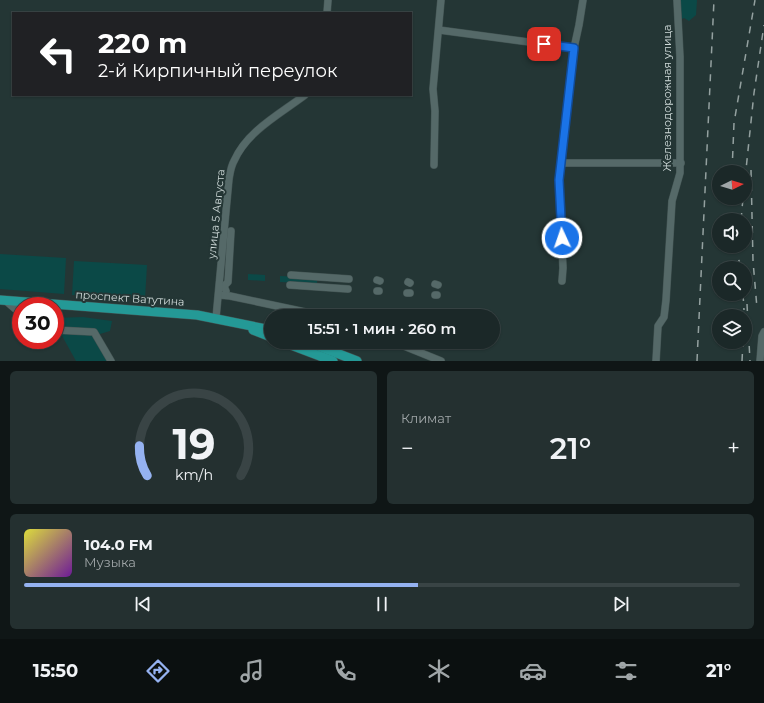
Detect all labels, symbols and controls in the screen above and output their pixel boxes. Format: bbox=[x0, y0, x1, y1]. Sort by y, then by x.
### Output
street label: Железнодорожная улица bbox=[660, 25, 674, 171]
text: 220 m bbox=[98, 26, 187, 60]
pin bbox=[527, 27, 561, 61]
icon: left bbox=[32, 28, 84, 80]
icon: arrive bbox=[533, 33, 555, 55]
text: 2-й Кирпичный переулок bbox=[98, 60, 337, 82]
north arrow bbox=[712, 165, 752, 205]
map controls bbox=[712, 165, 752, 349]
street label: улица 5 Августа bbox=[204, 168, 228, 261]
button: sound bbox=[712, 213, 752, 253]
position arrow bbox=[541, 217, 583, 259]
button: search bbox=[712, 261, 752, 301]
street label: проспект Ватутина bbox=[75, 287, 185, 309]
speed limit sign: 30 bbox=[12, 297, 64, 349]
button: layers bbox=[712, 309, 752, 349]
text: 15:51 · 1 мин · 260 m bbox=[308, 319, 456, 338]
text: Климат bbox=[401, 410, 451, 426]
text: 19 bbox=[172, 418, 215, 468]
text: 21° bbox=[550, 430, 591, 467]
text: − bbox=[401, 435, 414, 462]
text: + bbox=[727, 435, 740, 462]
text: km/h bbox=[174, 465, 213, 483]
text: 104.0 FM bbox=[84, 535, 153, 554]
text: Музыка bbox=[84, 554, 136, 570]
icon: previous bbox=[132, 593, 154, 615]
icon: pause bbox=[371, 593, 393, 615]
icon: next bbox=[610, 593, 632, 615]
icon: directions bbox=[144, 657, 172, 685]
icon: music bbox=[238, 657, 266, 685]
icon: phone bbox=[331, 657, 359, 685]
icon: climate bbox=[425, 657, 453, 685]
icon: car bbox=[519, 657, 547, 685]
icon: filters bbox=[612, 657, 640, 685]
text: 15:50 bbox=[33, 660, 78, 682]
text: 21° bbox=[706, 660, 731, 682]

